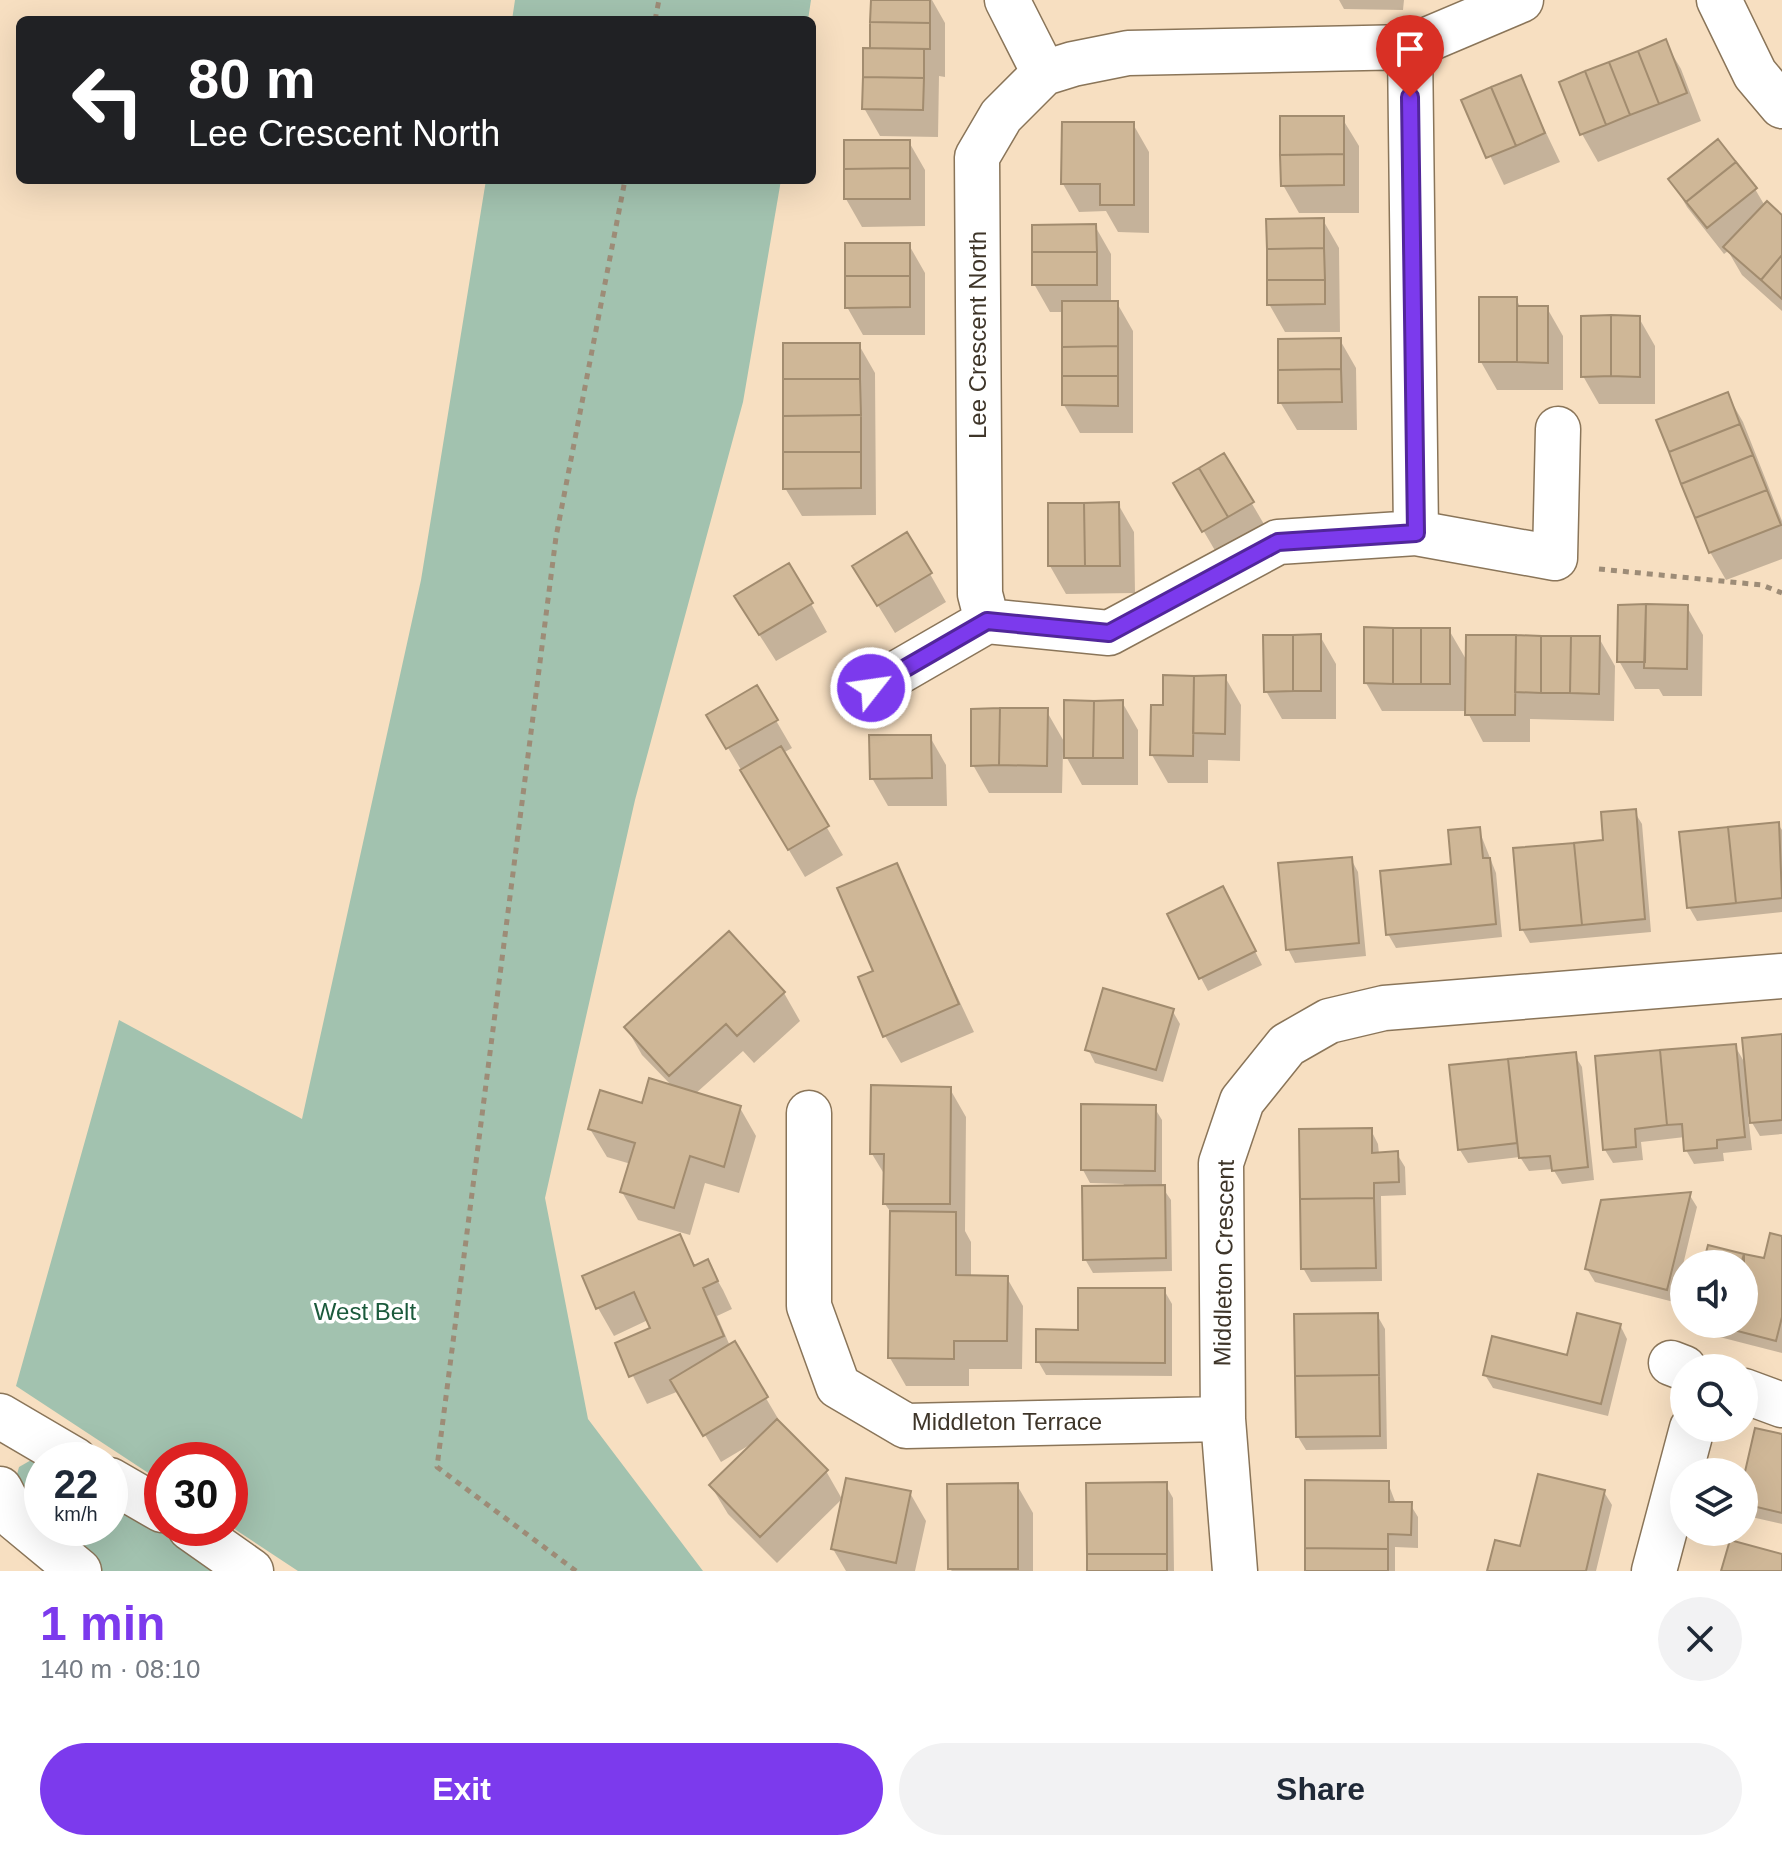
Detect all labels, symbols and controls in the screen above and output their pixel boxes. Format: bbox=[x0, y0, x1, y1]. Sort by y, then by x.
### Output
pin bbox=[1376, 15, 1444, 97]
icon: arrive bbox=[1388, 27, 1432, 71]
text: 80 m bbox=[188, 47, 316, 110]
icon: left bbox=[56, 48, 160, 152]
text: Lee Crescent North bbox=[188, 113, 500, 154]
street label: Lee Crescent North bbox=[964, 231, 991, 439]
position arrow bbox=[829, 646, 913, 730]
street label: Middleton Crescent bbox=[1208, 1159, 1239, 1367]
map controls bbox=[1670, 1250, 1758, 1546]
button: sound bbox=[1670, 1250, 1758, 1338]
park label: West Belt bbox=[314, 1298, 416, 1325]
button: search bbox=[1670, 1354, 1758, 1442]
street label: Middleton Terrace bbox=[912, 1408, 1102, 1435]
speed limit sign: 30 bbox=[144, 1442, 248, 1546]
button: layers bbox=[1670, 1458, 1758, 1546]
text: 22 bbox=[54, 1462, 98, 1506]
text: km/h bbox=[54, 1503, 98, 1525]
text: 1 min bbox=[40, 1597, 165, 1650]
button: close bbox=[1658, 1597, 1742, 1681]
text: 140 m · 08:10 bbox=[40, 1654, 200, 1684]
button: Exit bbox=[40, 1743, 883, 1835]
button: Share bbox=[899, 1743, 1742, 1835]

